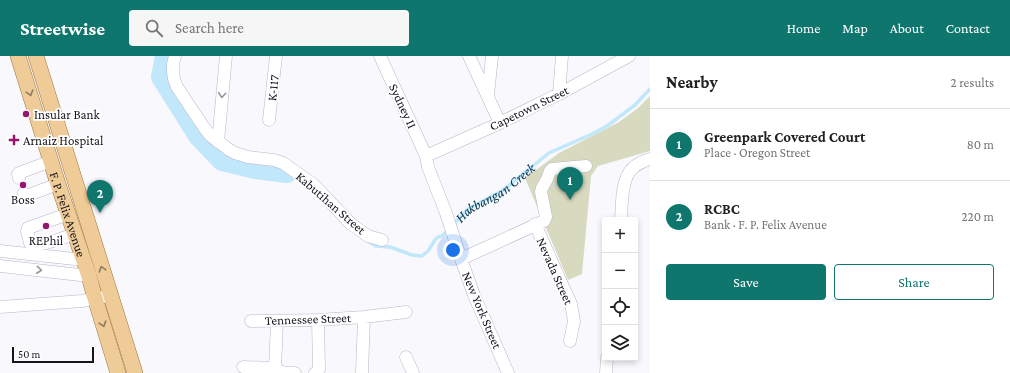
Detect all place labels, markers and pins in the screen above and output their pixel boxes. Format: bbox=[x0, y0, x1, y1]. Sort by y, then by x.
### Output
place label: Insular Bank bbox=[34, 107, 101, 122]
marker: Insular Bank bbox=[21, 109, 31, 119]
place label: Arnaiz Hospital bbox=[23, 133, 104, 148]
marker: Arnaiz Hospital bbox=[8, 134, 20, 146]
pin: 1 bbox=[557, 167, 583, 200]
marker: Boss bbox=[18, 180, 28, 190]
pin: 2 bbox=[87, 180, 113, 213]
place label: Boss bbox=[11, 192, 35, 207]
marker: REPhil bbox=[41, 221, 51, 231]
place label: REPhil bbox=[29, 233, 64, 248]

